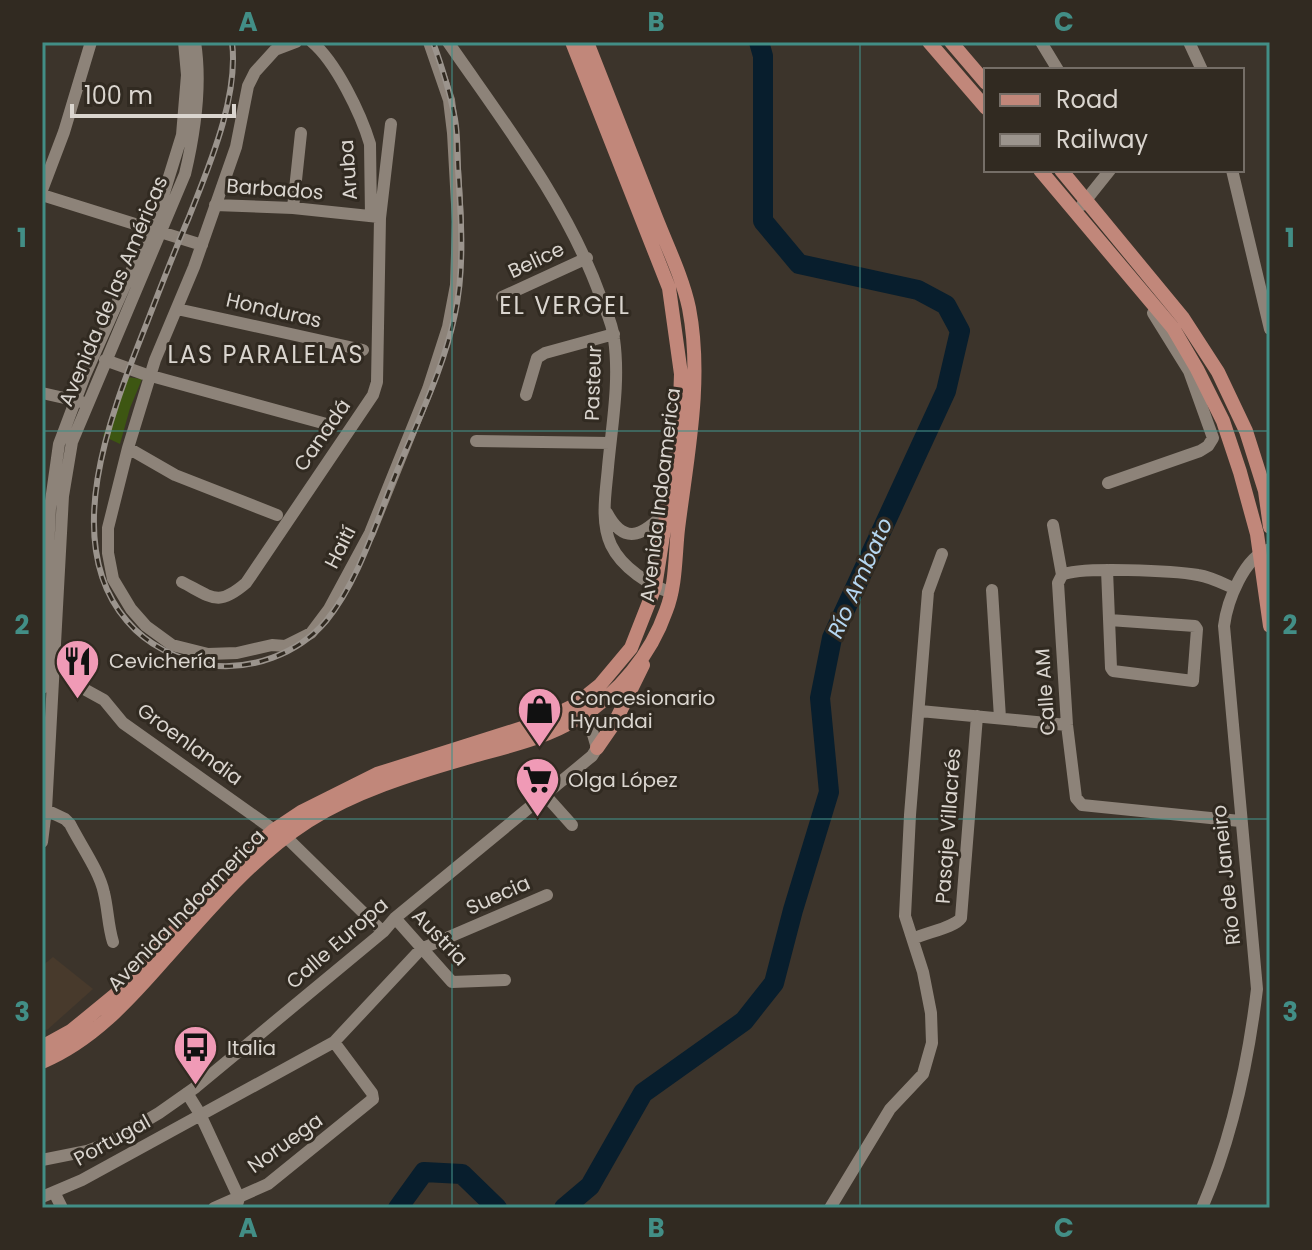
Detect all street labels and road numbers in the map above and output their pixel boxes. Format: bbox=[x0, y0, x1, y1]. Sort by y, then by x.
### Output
street label: Aruba bbox=[332, 139, 364, 201]
street label: Avenida de las Américas bbox=[52, 172, 174, 410]
street label: Barbados bbox=[226, 172, 324, 206]
street label: Belice bbox=[503, 235, 569, 285]
street label: Honduras bbox=[224, 285, 324, 335]
street label: Pasteur bbox=[578, 345, 608, 421]
street label: Avenida Indoamerica bbox=[633, 386, 687, 604]
street label: Canadá bbox=[287, 393, 357, 477]
street label: Haití bbox=[317, 521, 363, 573]
street label: Calle AM bbox=[1028, 648, 1062, 736]
street label: Groenlandia bbox=[132, 696, 248, 792]
street label: Pasaje Villacrés bbox=[929, 747, 967, 905]
street label: Río de Janeiro bbox=[1205, 803, 1247, 947]
street label: Avenida Indoamerica bbox=[101, 823, 271, 997]
street label: Suecia bbox=[461, 868, 535, 922]
street label: Calle Europa bbox=[280, 891, 394, 995]
street label: Austria bbox=[406, 902, 474, 972]
street label: Noruega bbox=[242, 1106, 328, 1180]
street label: Portugal bbox=[69, 1107, 155, 1173]

